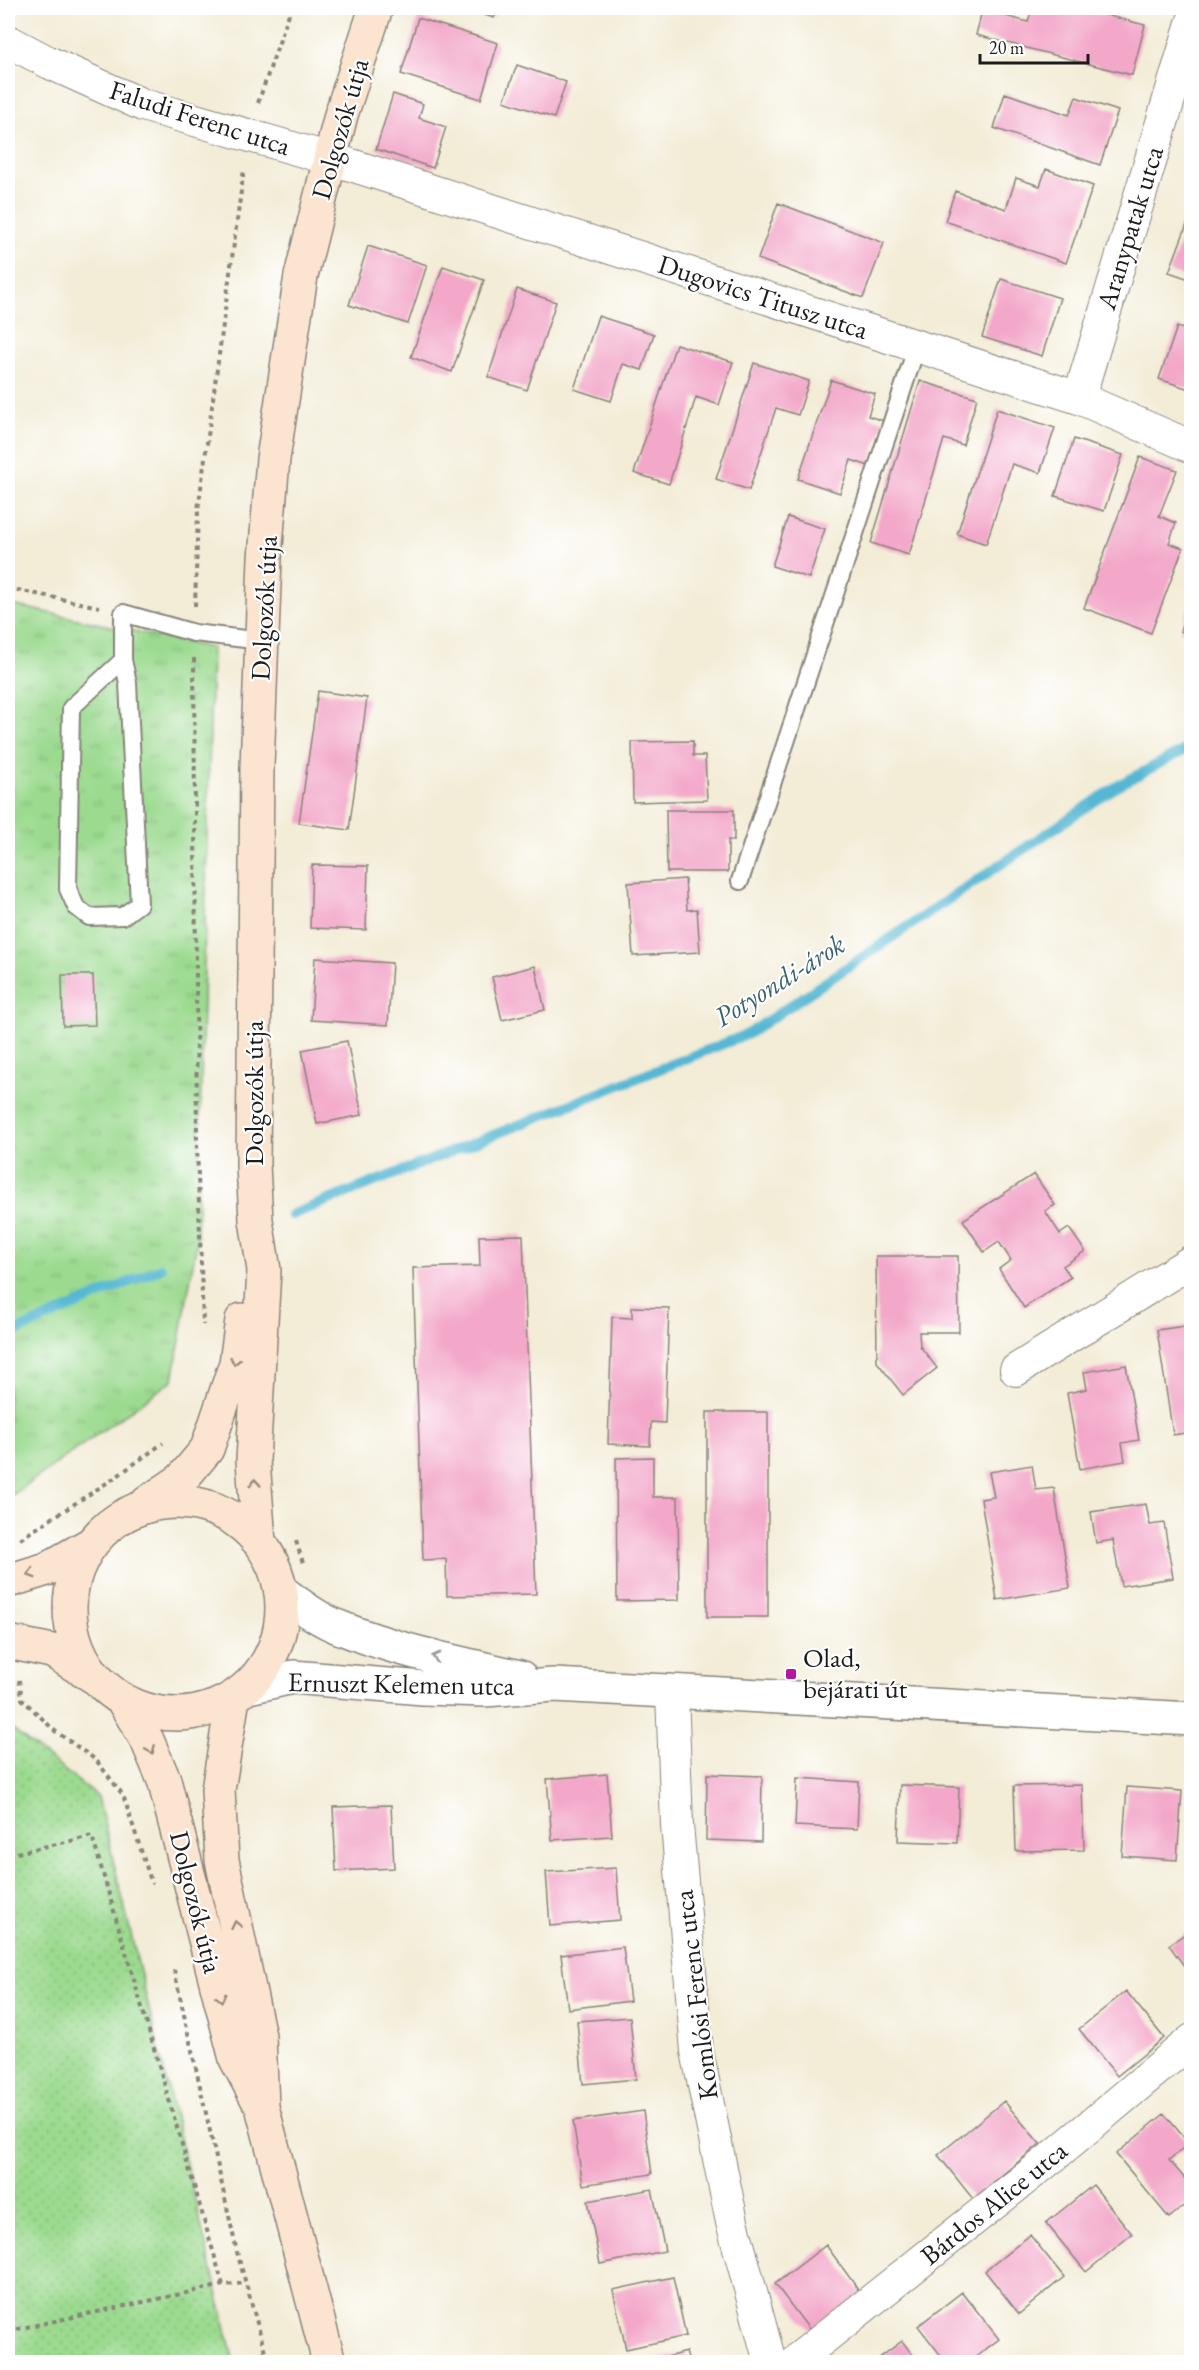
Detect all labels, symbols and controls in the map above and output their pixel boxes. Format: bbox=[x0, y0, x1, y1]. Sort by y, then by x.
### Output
scale bar bbox=[980, 27, 1088, 65]
text: 20 m bbox=[989, 36, 1024, 59]
street label: Dolgozók útja bbox=[303, 54, 376, 204]
street label: Faludi Ferenc utca bbox=[105, 72, 295, 163]
street label: Aranypatak utca bbox=[1088, 142, 1171, 315]
street label: Dugovics Titusz utca bbox=[654, 246, 873, 347]
street label: Dolgozók útja bbox=[242, 534, 285, 681]
water label: Potyondi-árok bbox=[707, 925, 852, 1035]
street label: Dolgozók útja bbox=[236, 1020, 271, 1166]
one-way arrow bbox=[230, 1356, 243, 1366]
one-way arrow bbox=[249, 1479, 262, 1488]
one-way arrow bbox=[26, 1567, 37, 1579]
place label: Olad, bejárati út bbox=[803, 1640, 908, 1706]
one-way arrow bbox=[431, 1652, 441, 1665]
street label: Ernuszt Kelemen utca bbox=[287, 1664, 515, 1703]
marker: Olad, bejárati út bbox=[784, 1667, 798, 1681]
one-way arrow bbox=[144, 1744, 156, 1755]
street label: Dolgozók útja bbox=[162, 1827, 231, 1977]
street label: Komlósi Ferenc utca bbox=[665, 1888, 726, 2102]
one-way arrow bbox=[230, 1920, 243, 1930]
one-way arrow bbox=[213, 1993, 226, 2003]
street label: Bárdos Alice utca bbox=[913, 2133, 1074, 2273]

